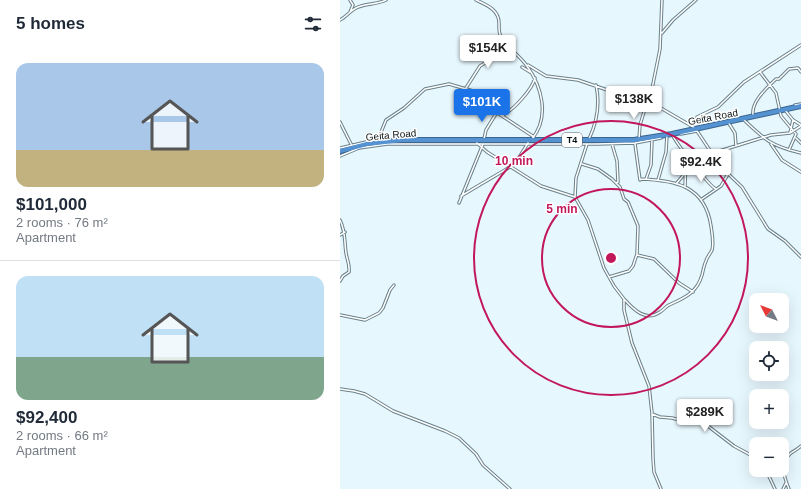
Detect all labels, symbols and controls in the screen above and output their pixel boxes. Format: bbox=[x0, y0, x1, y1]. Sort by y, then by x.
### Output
icon: filters bbox=[302, 13, 324, 35]
text: 5 homes bbox=[16, 14, 85, 33]
pin: $154K bbox=[460, 35, 516, 69]
text: $154K bbox=[469, 40, 507, 55]
pin: $138K bbox=[606, 86, 662, 120]
icon: home bbox=[134, 89, 206, 161]
pin: $101K bbox=[454, 89, 510, 123]
text: $138K bbox=[615, 91, 653, 106]
text: $101K bbox=[463, 94, 501, 109]
street label: Geita Road bbox=[687, 107, 739, 127]
street label: Geita Road bbox=[365, 127, 417, 143]
road number: T4 bbox=[562, 133, 582, 147]
pin: $92.4K bbox=[668, 149, 734, 183]
text: 10 min bbox=[495, 154, 533, 168]
text: $92.4K bbox=[680, 154, 722, 169]
text: $101,000 bbox=[16, 195, 87, 214]
text: 5 min bbox=[546, 202, 578, 216]
text: 2 rooms · 76 m² bbox=[16, 215, 108, 230]
text: Apartment bbox=[16, 230, 76, 245]
centre of rings bbox=[604, 251, 618, 265]
north arrow bbox=[749, 293, 789, 333]
map controls bbox=[749, 293, 789, 477]
icon: home bbox=[134, 302, 206, 374]
button: locate bbox=[749, 341, 789, 381]
button: + bbox=[749, 389, 789, 429]
pin: $289K bbox=[677, 399, 733, 433]
text: $289K bbox=[686, 404, 724, 419]
text: $92,400 bbox=[16, 408, 77, 427]
text: 2 rooms · 66 m² bbox=[16, 428, 108, 443]
button: − bbox=[749, 437, 789, 477]
text: Apartment bbox=[16, 443, 76, 458]

